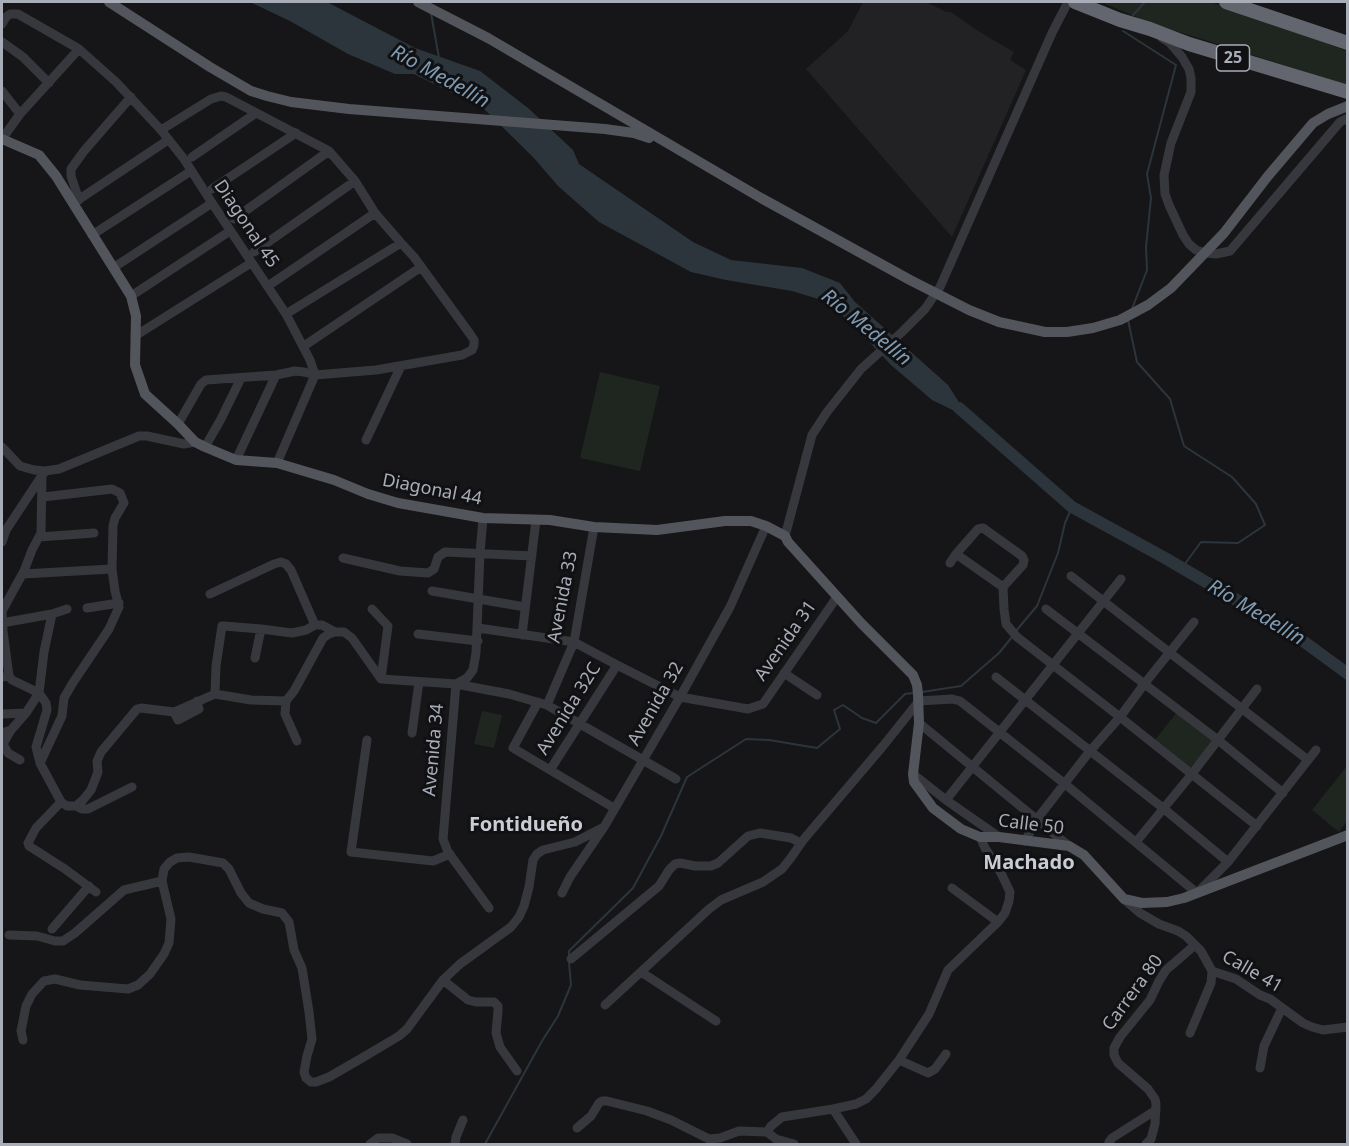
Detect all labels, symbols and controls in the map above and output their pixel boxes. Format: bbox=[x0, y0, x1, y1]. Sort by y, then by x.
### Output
water label: Río Medellín bbox=[387, 40, 493, 114]
road number: 25 bbox=[1216, 45, 1250, 71]
street label: Diagonal 45 bbox=[209, 176, 283, 272]
water label: Río Medellín bbox=[816, 285, 916, 371]
street label: Diagonal 44 bbox=[380, 470, 484, 510]
street label: Avenida 33 bbox=[544, 549, 582, 645]
water label: Río Medellín bbox=[1203, 575, 1309, 651]
street label: Avenida 31 bbox=[750, 597, 822, 685]
street label: Avenida 32 bbox=[623, 658, 689, 750]
street label: Avenida 32C bbox=[532, 659, 606, 759]
street label: Avenida 34 bbox=[419, 703, 449, 797]
street label: Calle 50 bbox=[997, 810, 1065, 840]
district label: Fontidueño bbox=[469, 813, 583, 837]
district label: Machado bbox=[983, 851, 1075, 875]
street label: Calle 41 bbox=[1218, 946, 1286, 998]
street label: Carrera 80 bbox=[1098, 951, 1168, 1035]

